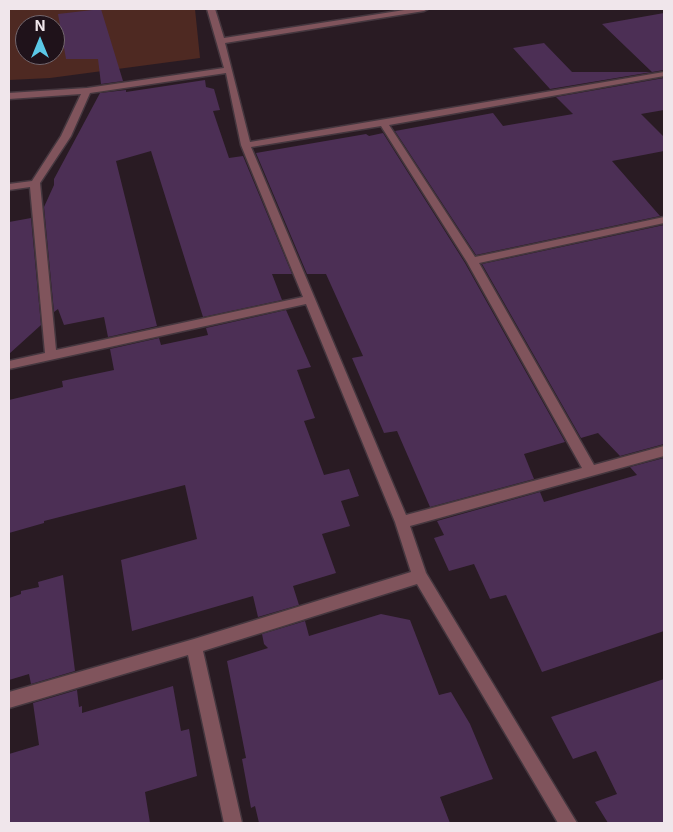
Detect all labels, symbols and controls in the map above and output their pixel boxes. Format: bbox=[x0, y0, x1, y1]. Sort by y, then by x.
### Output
north arrow bbox=[15, 15, 65, 65]
text: N bbox=[35, 17, 45, 34]

